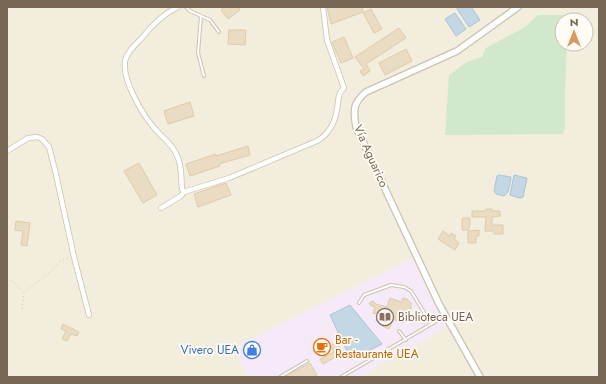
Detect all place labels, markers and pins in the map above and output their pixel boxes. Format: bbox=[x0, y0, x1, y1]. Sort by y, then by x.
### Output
library icon: Biblioteca UEA bbox=[375, 307, 395, 327]
place label: Biblioteca UEA bbox=[398, 308, 473, 326]
place label: Bar - Restaurante UEA bbox=[335, 331, 419, 363]
cafe icon: Bar - Restaurante UEA bbox=[312, 337, 332, 357]
shop icon: Vivero UEA bbox=[242, 340, 262, 360]
place label: Vivero UEA bbox=[181, 341, 239, 359]

